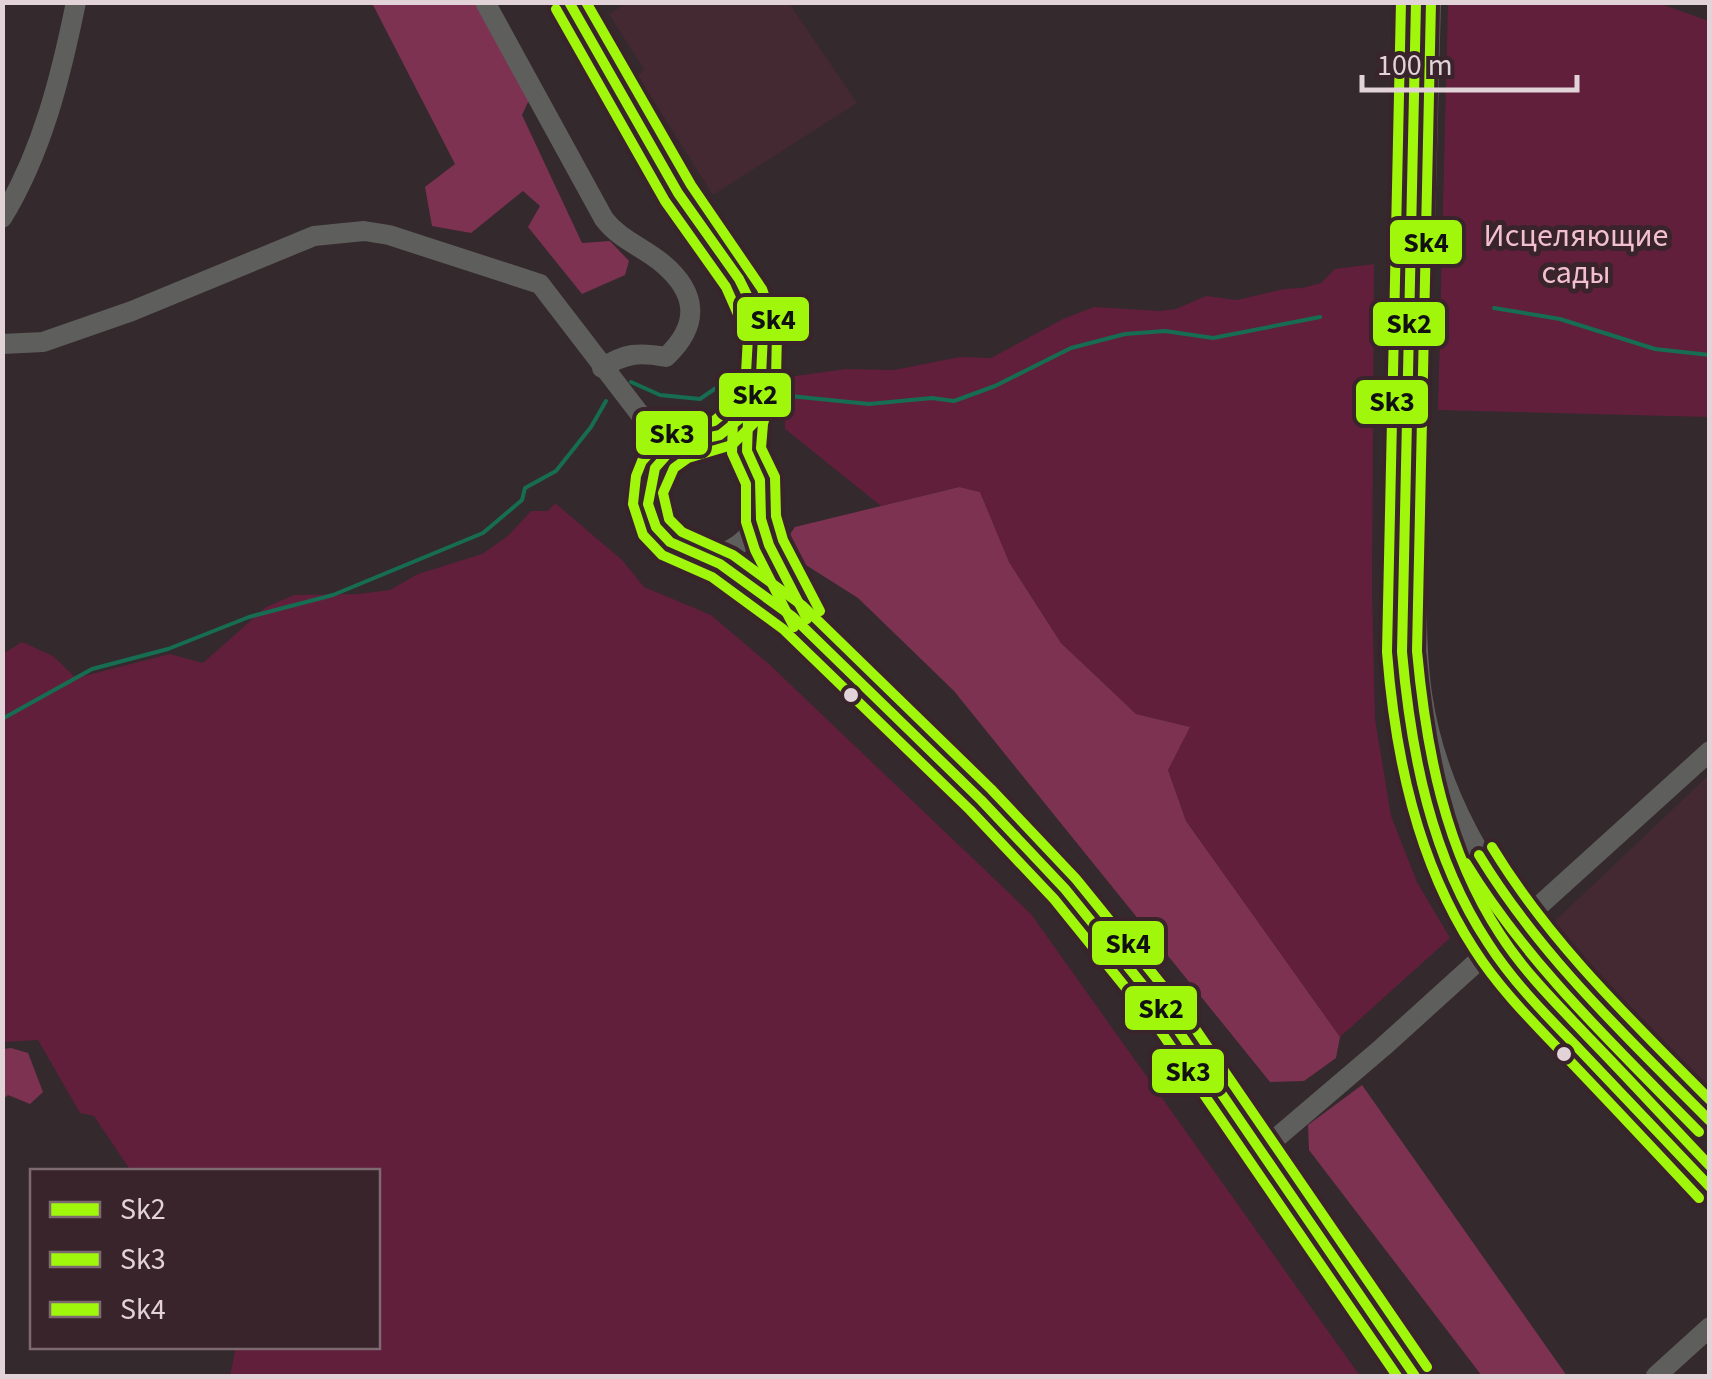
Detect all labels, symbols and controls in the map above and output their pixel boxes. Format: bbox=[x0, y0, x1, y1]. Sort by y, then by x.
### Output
scale bar bbox=[1362, 30, 1577, 92]
text: 100 m bbox=[1377, 44, 1453, 87]
park label: Исцеляющие сады bbox=[1484, 213, 1668, 296]
line badge: Sk4 bbox=[1388, 218, 1464, 266]
text: Sk4 bbox=[1403, 223, 1449, 263]
line badge: Sk4 bbox=[735, 295, 811, 343]
text: Sk4 bbox=[750, 300, 796, 340]
line badge: Sk2 bbox=[1371, 300, 1447, 348]
text: Sk2 bbox=[1386, 304, 1432, 344]
line badge: Sk2 bbox=[717, 371, 793, 419]
text: Sk2 bbox=[732, 375, 778, 415]
line badge: Sk3 bbox=[1354, 378, 1430, 426]
text: Sk3 bbox=[1369, 382, 1415, 422]
line badge: Sk3 bbox=[634, 409, 710, 457]
text: Sk3 bbox=[649, 414, 695, 454]
unlabelled marker bbox=[841, 685, 861, 705]
line badge: Sk4 bbox=[1090, 919, 1166, 967]
text: Sk4 bbox=[1105, 924, 1151, 964]
line badge: Sk2 bbox=[1123, 984, 1199, 1032]
text: Sk2 bbox=[1138, 989, 1184, 1029]
unlabelled marker bbox=[1554, 1044, 1574, 1064]
line badge: Sk3 bbox=[1150, 1047, 1226, 1095]
text: Sk3 bbox=[1165, 1052, 1211, 1092]
legend bbox=[30, 1169, 380, 1349]
text: Sk2 bbox=[120, 1188, 166, 1231]
text: Sk3 bbox=[120, 1238, 166, 1281]
text: Sk4 bbox=[120, 1288, 166, 1331]

